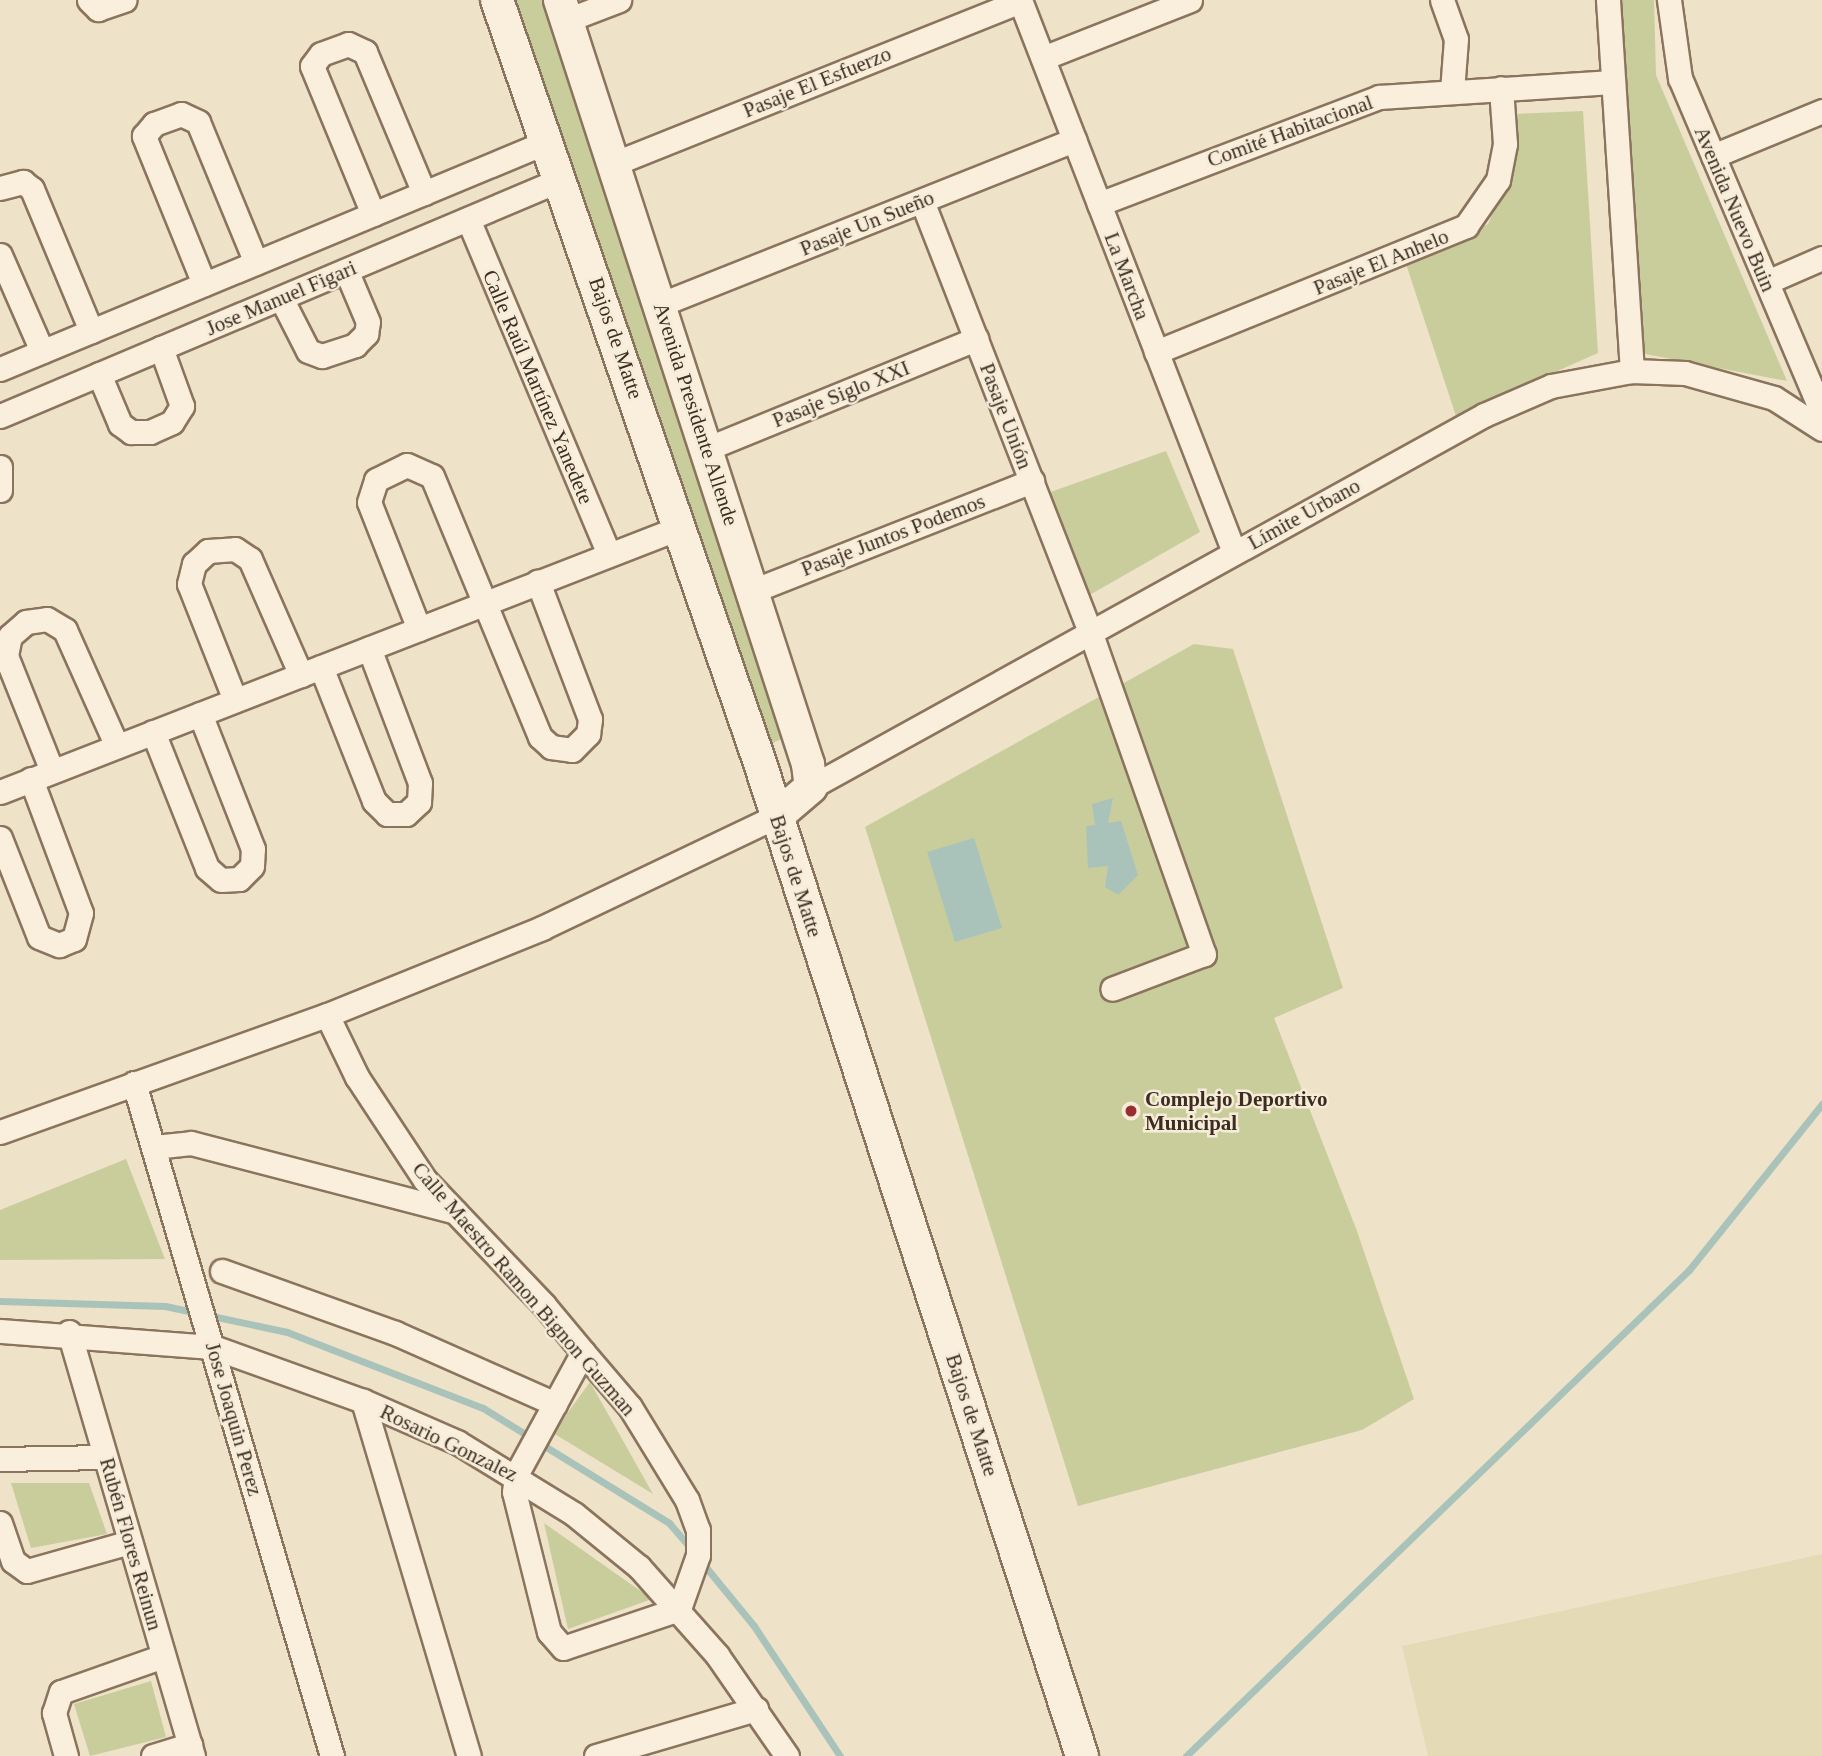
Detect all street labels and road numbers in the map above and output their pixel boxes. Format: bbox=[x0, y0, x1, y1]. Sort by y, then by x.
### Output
street label: Pasaje El Esfuerzo bbox=[739, 41, 895, 123]
street label: Comité Habitacional bbox=[1204, 89, 1376, 173]
street label: Avenida Nuevo Buin bbox=[1689, 123, 1781, 295]
street label: Pasaje Un Sueño bbox=[796, 185, 938, 261]
street label: Pasaje El Anhelo bbox=[1309, 223, 1453, 301]
street label: La Marcha bbox=[1099, 229, 1155, 323]
street label: Jose Manuel Figari bbox=[202, 255, 360, 341]
street label: Calle Raúl Martínez Yanedete bbox=[477, 266, 599, 508]
street label: Bajos de Matte bbox=[583, 274, 649, 402]
street label: Avenida Presidente Allende bbox=[648, 299, 744, 529]
street label: Pasaje Siglo XXI bbox=[769, 355, 913, 433]
street label: Pasaje Unión bbox=[974, 359, 1038, 473]
street label: Límite Urbano bbox=[1244, 473, 1364, 555]
street label: Pasaje Juntos Podemos bbox=[798, 488, 988, 582]
street label: Bajos de Matte bbox=[764, 812, 828, 940]
street label: Calle Maestro Ramon Bignon Guzman bbox=[407, 1157, 641, 1421]
street label: Jose Joaquin Perez bbox=[200, 1339, 268, 1499]
street label: Bajos de Matte bbox=[940, 1351, 1004, 1479]
street label: Rosario Gonzalez bbox=[376, 1399, 522, 1487]
street label: Rubén Flores Reinun bbox=[94, 1455, 168, 1633]

